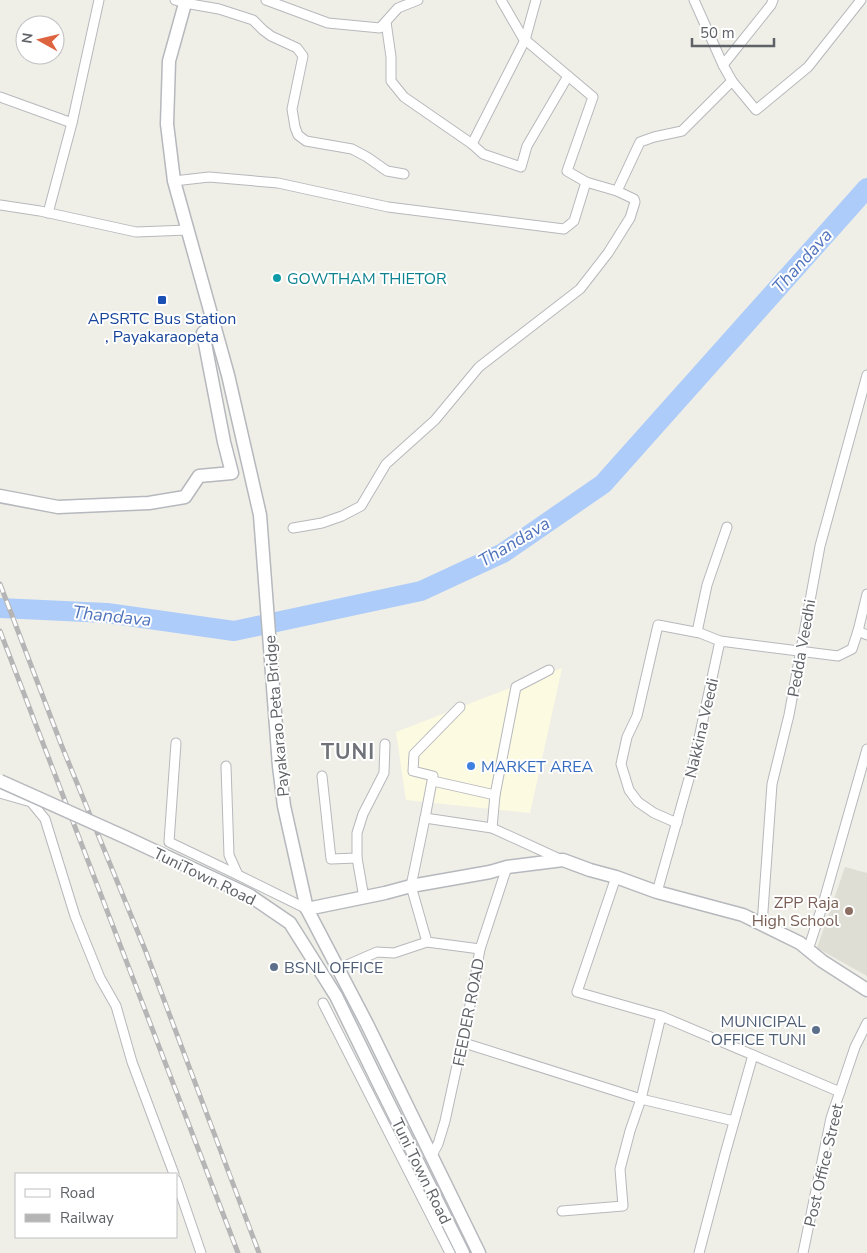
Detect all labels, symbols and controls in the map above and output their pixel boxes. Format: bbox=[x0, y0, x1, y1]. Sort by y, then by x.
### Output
north arrow bbox=[15, 15, 65, 65]
scale bar bbox=[692, 15, 774, 47]
text: 50 m bbox=[700, 23, 735, 43]
text: N bbox=[17, 32, 38, 45]
water label: Thandava bbox=[767, 223, 837, 299]
place label: GOWTHAM THIETOR bbox=[287, 268, 447, 290]
marker: GOWTHAM THIETOR bbox=[271, 272, 283, 284]
marker: APSRTC Bus Station , Payakaraopeta bbox=[156, 294, 168, 306]
place label: APSRTC Bus Station , Payakaraopeta bbox=[88, 308, 236, 348]
water label: Thandava bbox=[474, 511, 554, 573]
street label: Pedda Veedhi bbox=[783, 598, 821, 699]
water label: Thandava bbox=[71, 600, 153, 632]
street label: Payakarao Peta Bridge bbox=[259, 634, 295, 798]
street label: Nakkina Veedi bbox=[680, 676, 724, 780]
district label: TUNI bbox=[321, 738, 375, 766]
place label: MARKET AREA bbox=[481, 756, 593, 778]
marker: MARKET AREA bbox=[465, 760, 477, 772]
street label: TuniTown Road bbox=[150, 843, 259, 911]
place label: ZPP Raja High School bbox=[752, 892, 839, 932]
marker: ZPP Raja High School bbox=[843, 905, 855, 917]
street label: FEEDER ROAD bbox=[448, 956, 490, 1068]
place label: BSNL OFFICE bbox=[284, 957, 383, 979]
marker: BSNL OFFICE bbox=[268, 961, 280, 973]
place label: MUNICIPAL OFFICE TUNI bbox=[711, 1011, 806, 1051]
marker: MUNICIPAL OFFICE TUNI bbox=[810, 1024, 822, 1036]
street label: Post Office Street bbox=[799, 1101, 849, 1229]
street label: Tuni Town Road bbox=[386, 1115, 456, 1228]
legend bbox=[15, 1173, 178, 1238]
text: Road bbox=[60, 1183, 95, 1203]
text: Railway bbox=[60, 1208, 114, 1228]

